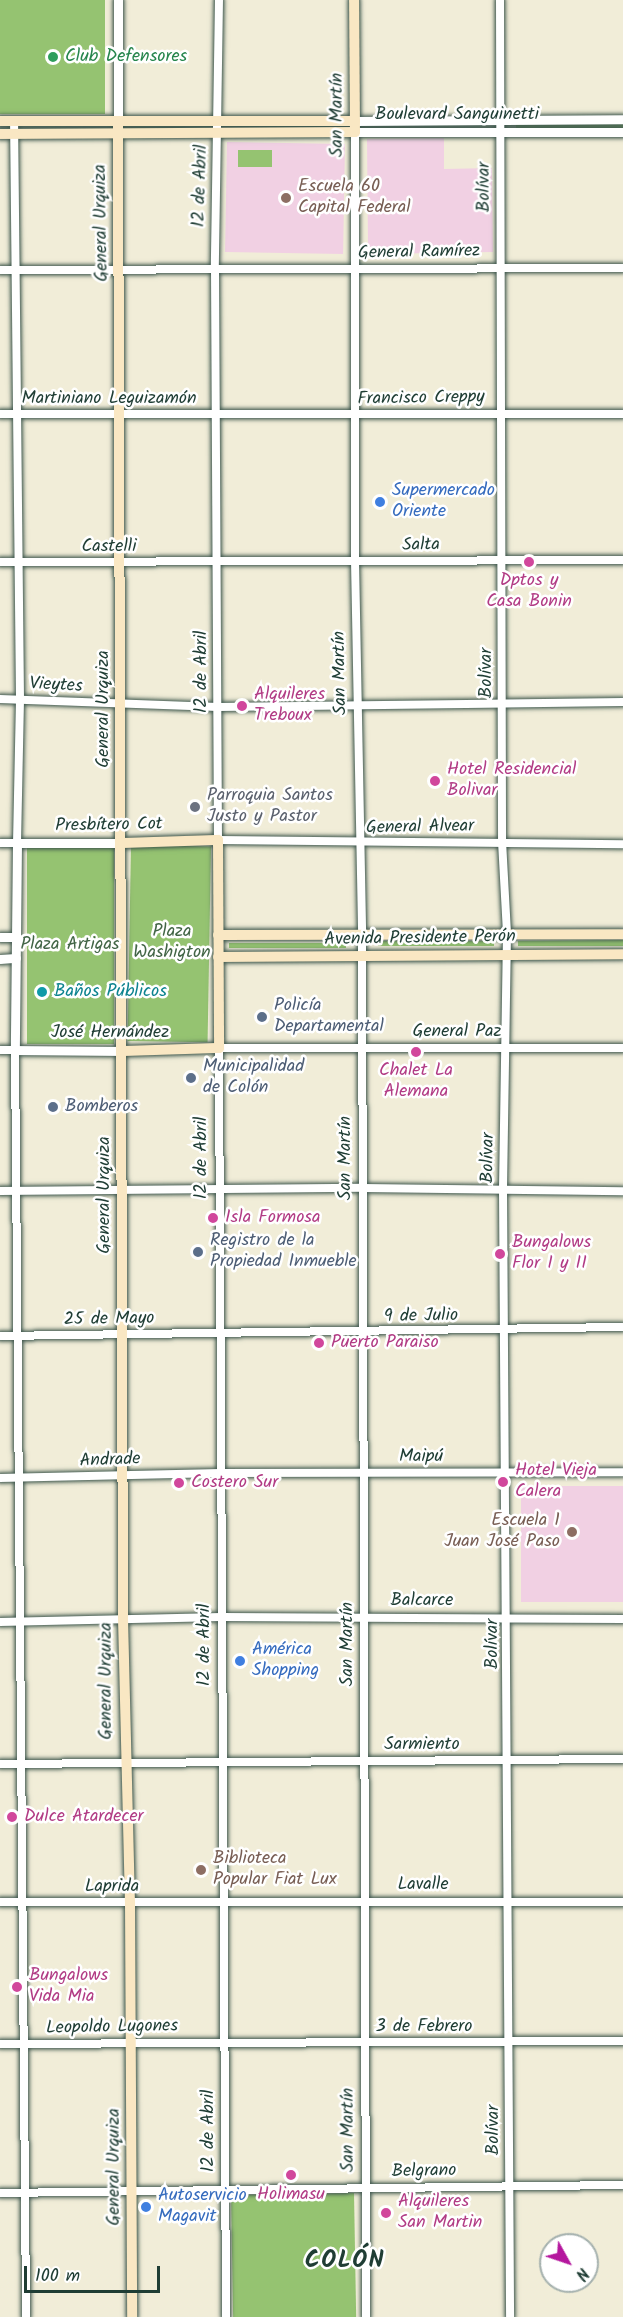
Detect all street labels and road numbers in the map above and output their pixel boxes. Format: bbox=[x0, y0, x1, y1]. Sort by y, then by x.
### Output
street label: San Martín bbox=[327, 73, 349, 157]
street label: Boulevard Sanguinetti bbox=[375, 104, 539, 126]
street label: 12 de Abril bbox=[189, 144, 213, 228]
street label: Bolívar bbox=[474, 162, 496, 212]
street label: General Urquiza bbox=[90, 164, 114, 282]
street label: General Ramírez bbox=[358, 241, 480, 265]
street label: Francisco Creppy bbox=[357, 387, 485, 411]
street label: Martiniano Leguizamón bbox=[22, 388, 196, 410]
street label: Salta bbox=[402, 535, 440, 557]
street label: Castelli bbox=[81, 536, 137, 558]
street label: 12 de Abril bbox=[191, 631, 213, 713]
street label: San Martín bbox=[329, 631, 353, 715]
street label: Bolívar bbox=[476, 648, 498, 698]
street label: General Urquiza bbox=[93, 650, 115, 768]
street label: Vieytes bbox=[29, 674, 83, 698]
street label: Presbítero Cot bbox=[55, 814, 163, 838]
street label: General Alvear bbox=[366, 816, 474, 840]
street label: Avenida Presidente Perón bbox=[324, 927, 516, 951]
street label: General Paz bbox=[413, 1021, 501, 1043]
street label: José Hernández bbox=[51, 1022, 169, 1044]
street label: San Martín bbox=[335, 1116, 357, 1200]
street label: 12 de Abril bbox=[191, 1117, 213, 1199]
street label: Bolívar bbox=[478, 1133, 500, 1183]
street label: General Urquiza bbox=[94, 1136, 116, 1254]
street label: 9 de Julio bbox=[384, 1306, 458, 1328]
street label: 25 de Mayo bbox=[63, 1308, 155, 1332]
street label: Maipú bbox=[399, 1446, 443, 1468]
street label: Andrade bbox=[79, 1449, 141, 1473]
street label: Balcarce bbox=[391, 1590, 453, 1612]
street label: San Martín bbox=[337, 1602, 359, 1686]
street label: 12 de Abril bbox=[194, 1604, 216, 1686]
street label: Bolívar bbox=[482, 1619, 504, 1669]
street label: General Urquiza bbox=[96, 1622, 118, 1740]
street label: Sarmiento bbox=[384, 1734, 460, 1756]
street label: Lavalle bbox=[397, 1874, 449, 1896]
street label: Laprida bbox=[85, 1876, 139, 1898]
street label: Leopoldo Lugones bbox=[46, 2016, 178, 2040]
street label: 3 de Febrero bbox=[376, 2016, 472, 2038]
street label: San Martín bbox=[338, 2088, 360, 2172]
street label: 12 de Abril bbox=[198, 2090, 220, 2172]
street label: Bolívar bbox=[483, 2105, 505, 2155]
street label: General Urquiza bbox=[104, 2108, 126, 2226]
street label: Belgrano bbox=[391, 2161, 457, 2183]

